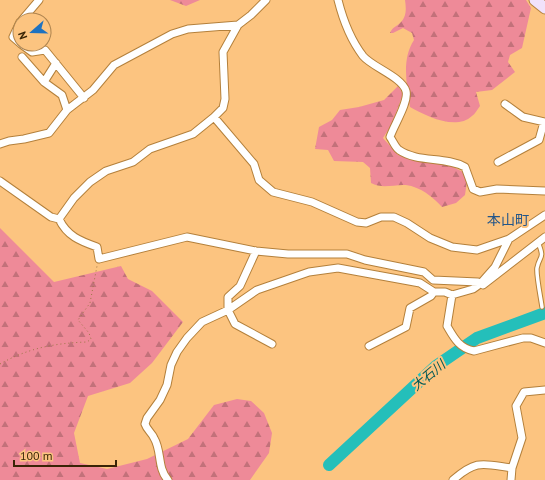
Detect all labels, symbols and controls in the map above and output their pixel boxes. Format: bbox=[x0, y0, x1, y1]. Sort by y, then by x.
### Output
north arrow bbox=[12, 12, 52, 52]
text: N bbox=[15, 30, 30, 41]
district label: 本山町 bbox=[487, 211, 529, 229]
water label: 大石川 bbox=[408, 355, 450, 394]
scale bar bbox=[14, 442, 116, 468]
text: 100 m bbox=[20, 448, 53, 463]

